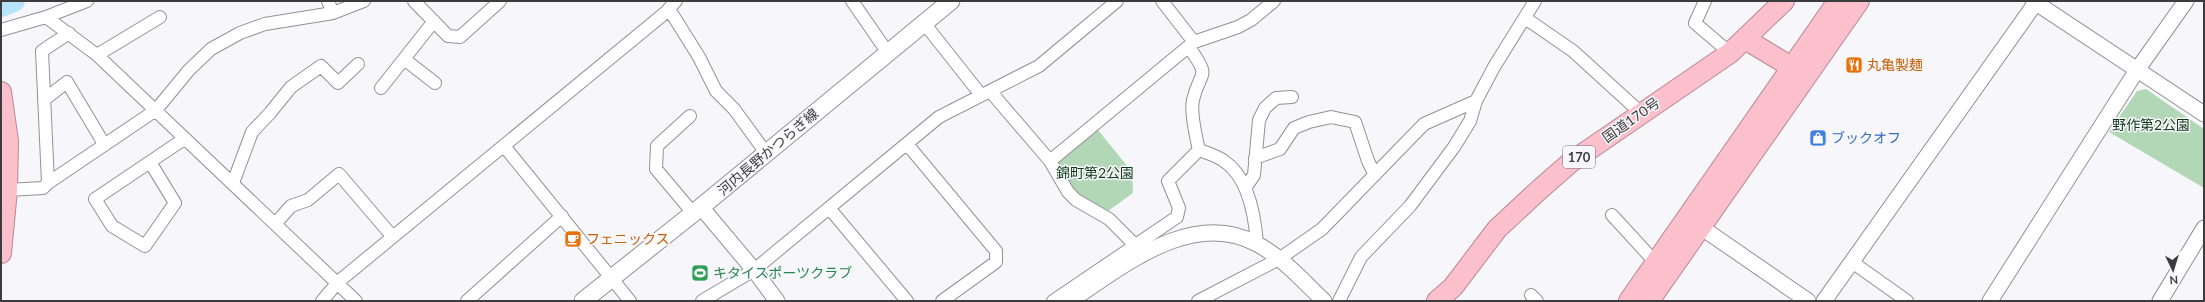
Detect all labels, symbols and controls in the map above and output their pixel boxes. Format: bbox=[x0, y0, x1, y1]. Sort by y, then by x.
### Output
restaurant icon: 丸亀製麺 bbox=[1844, 55, 1864, 75]
place label: 丸亀製麺 bbox=[1867, 56, 1923, 73]
street label: 国道170号 bbox=[1599, 94, 1663, 146]
street label: 河内長野かつらぎ線 bbox=[714, 105, 821, 199]
park label: 野作第2公園 bbox=[2112, 116, 2190, 133]
shop icon: ブックオフ bbox=[1808, 128, 1828, 148]
place label: ブックオフ bbox=[1831, 129, 1901, 146]
road number: 170 bbox=[1563, 146, 1595, 168]
park label: 錦町第2公園 bbox=[1056, 164, 1134, 181]
cafe icon: フェニックス bbox=[563, 229, 583, 249]
place label: フェニックス bbox=[586, 230, 670, 247]
north arrow bbox=[2153, 250, 2193, 290]
sports icon: キタイスポーツクラブ bbox=[690, 263, 710, 283]
place label: キタイスポーツクラブ bbox=[713, 264, 852, 281]
text: N bbox=[2169, 274, 2178, 287]

